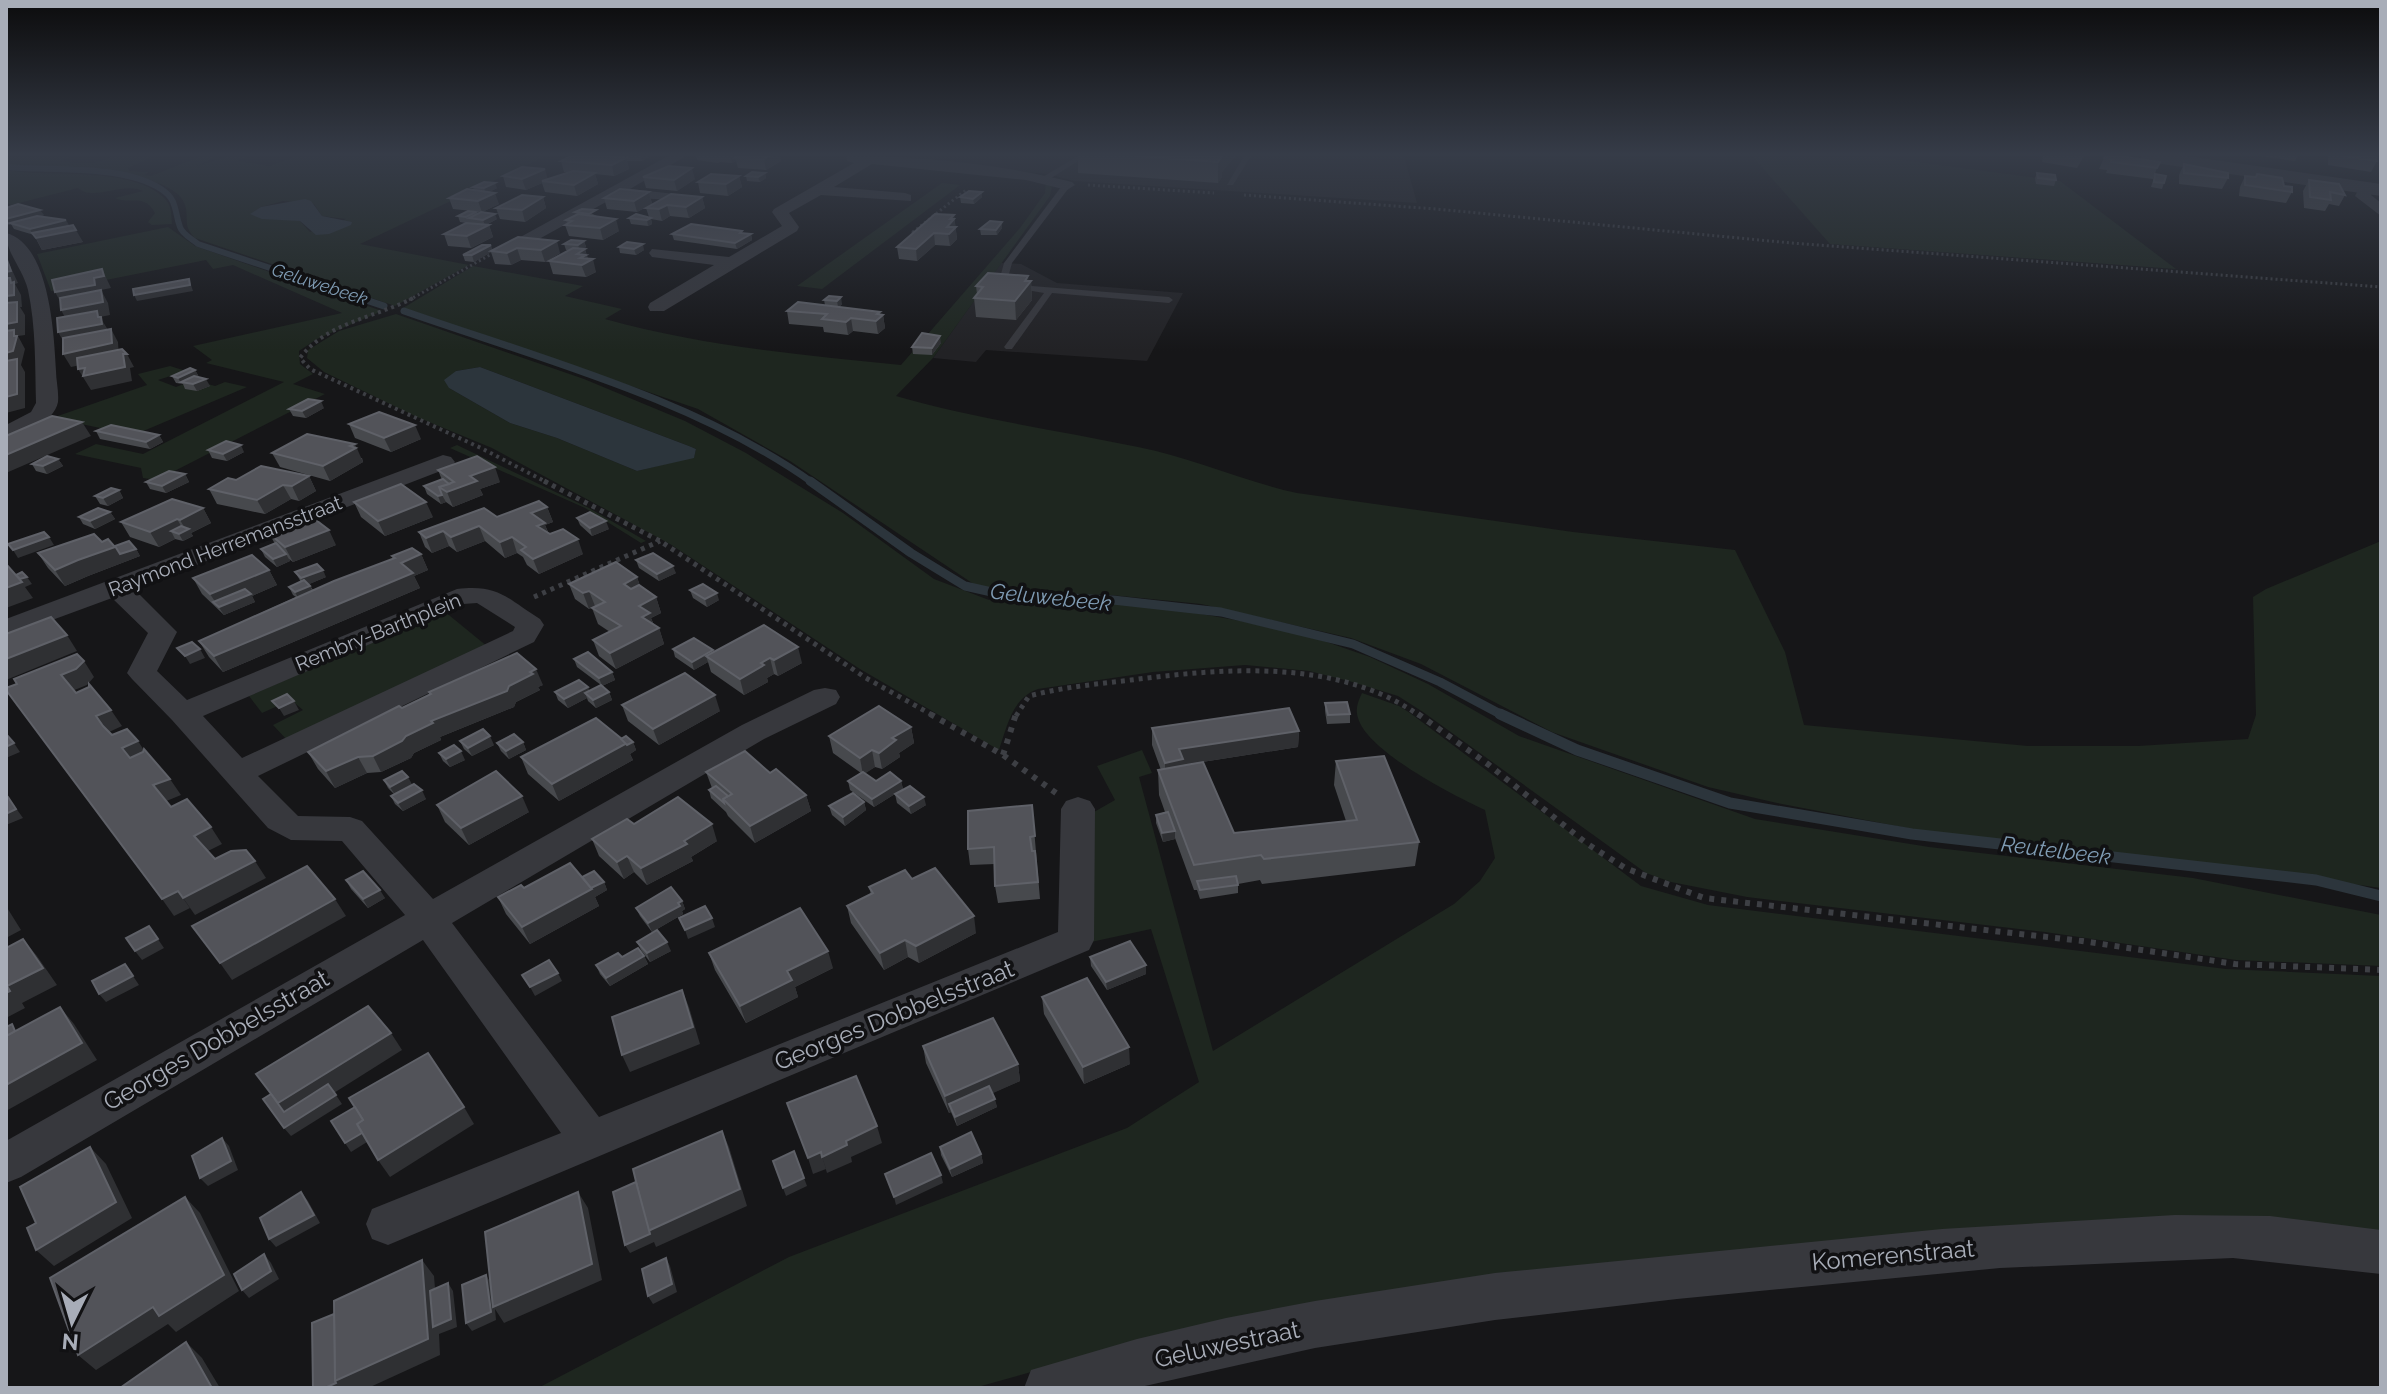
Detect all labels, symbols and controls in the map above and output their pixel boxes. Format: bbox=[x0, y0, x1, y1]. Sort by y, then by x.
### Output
water label: Geluwebeek bbox=[269, 259, 371, 309]
street label: Raymond Herremansstraat bbox=[105, 490, 345, 602]
water label: Geluwebeek bbox=[989, 578, 1113, 616]
street label: Rembry-Barthplein bbox=[292, 588, 464, 676]
water label: Reutelbeek bbox=[2000, 830, 2113, 870]
street label: Georges Dobbelsstraat bbox=[770, 954, 1018, 1076]
street label: Georges Dobbelsstraat bbox=[98, 964, 334, 1116]
street label: Komerenstraat bbox=[1810, 1233, 1976, 1277]
north arrow bbox=[32, 1282, 112, 1362]
street label: Geluwestraat bbox=[1152, 1315, 1302, 1373]
text: N bbox=[61, 1328, 80, 1356]

